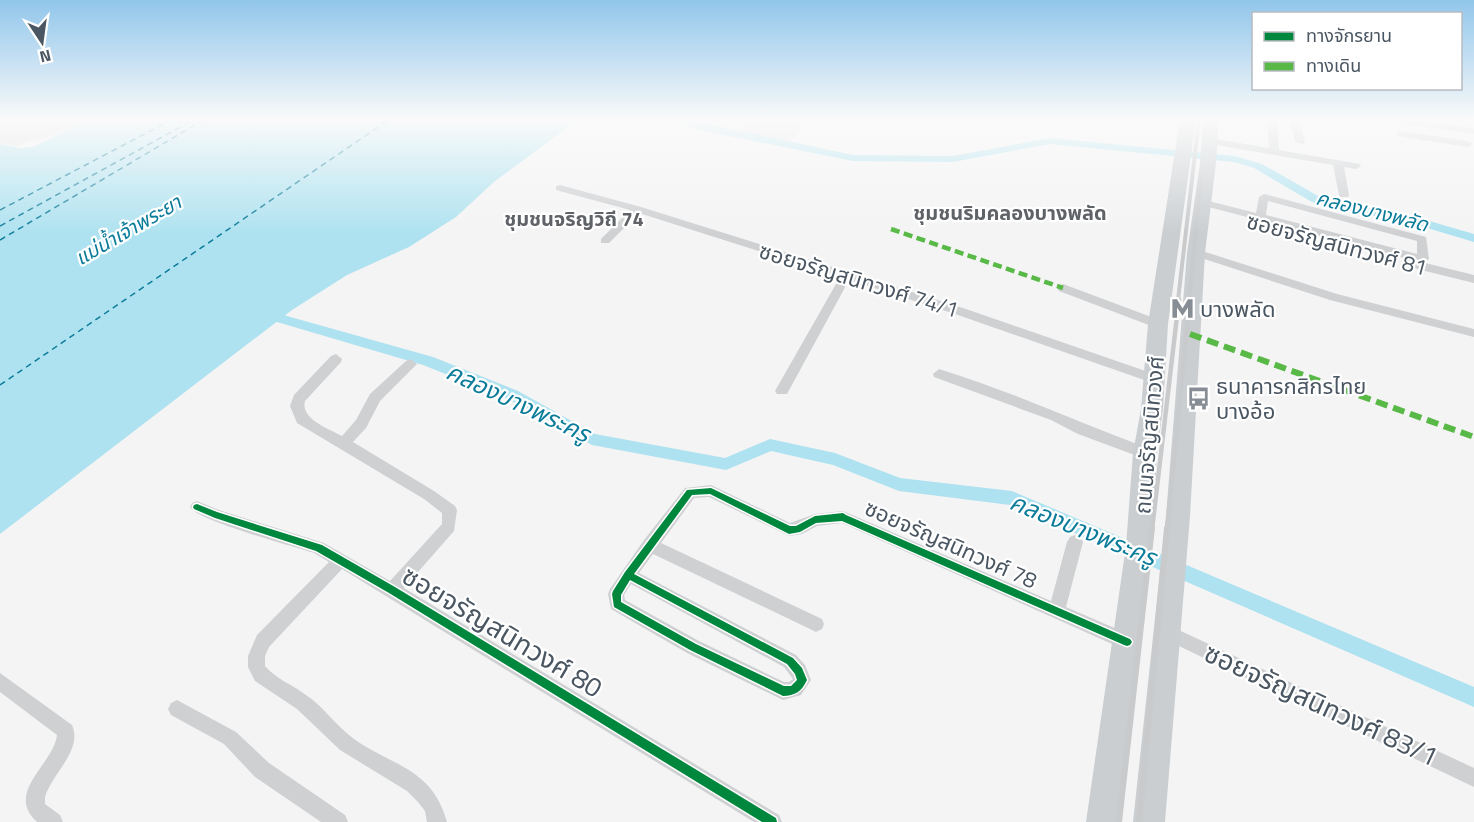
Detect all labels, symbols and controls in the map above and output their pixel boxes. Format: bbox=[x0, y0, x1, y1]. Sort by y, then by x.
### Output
north arrow bbox=[12, 12, 72, 72]
legend bbox=[1252, 12, 1462, 90]
text: ทางจักรยาน bbox=[1306, 22, 1392, 49]
text: N bbox=[37, 44, 53, 70]
text: ทางเดิน bbox=[1306, 52, 1361, 79]
water label: คลองบางพลัด bbox=[1313, 182, 1432, 240]
water label: แม่น้ำเจ้าพระยา bbox=[69, 186, 188, 273]
district label: ชุมชนริมคลองบางพลัด bbox=[913, 197, 1107, 228]
district label: ชุมชนจริญวิถี 74 bbox=[504, 203, 644, 234]
street label: ซอยจรัญสนิทวงศ์ 81 bbox=[1243, 204, 1431, 284]
street label: ซอยจรัญสนิทวงศ์ 74/1 bbox=[755, 233, 963, 327]
place label: บางพลัด bbox=[1200, 292, 1275, 326]
metro station icon: บางพลัด bbox=[1169, 296, 1195, 322]
water label: คลองบางพระครู bbox=[440, 353, 598, 452]
street label: ถนนจรัญสนิทวงศ์ bbox=[1125, 355, 1173, 515]
place label: ธนาคารกสิกรไทย บางอ้อ bbox=[1216, 369, 1366, 428]
bus stop icon: ธนาคารกสิกรไทย บางอ้อ bbox=[1185, 386, 1211, 412]
water label: คลองบางพระครู bbox=[1005, 483, 1164, 576]
street label: ซอยจรัญสนิทวงศ์ 78 bbox=[859, 491, 1043, 597]
street label: ซอยจรัญสนิทวงศ์ 80 bbox=[394, 554, 611, 707]
street label: ซอยจรัญสนิทวงศ์ 83/1 bbox=[1198, 631, 1446, 776]

